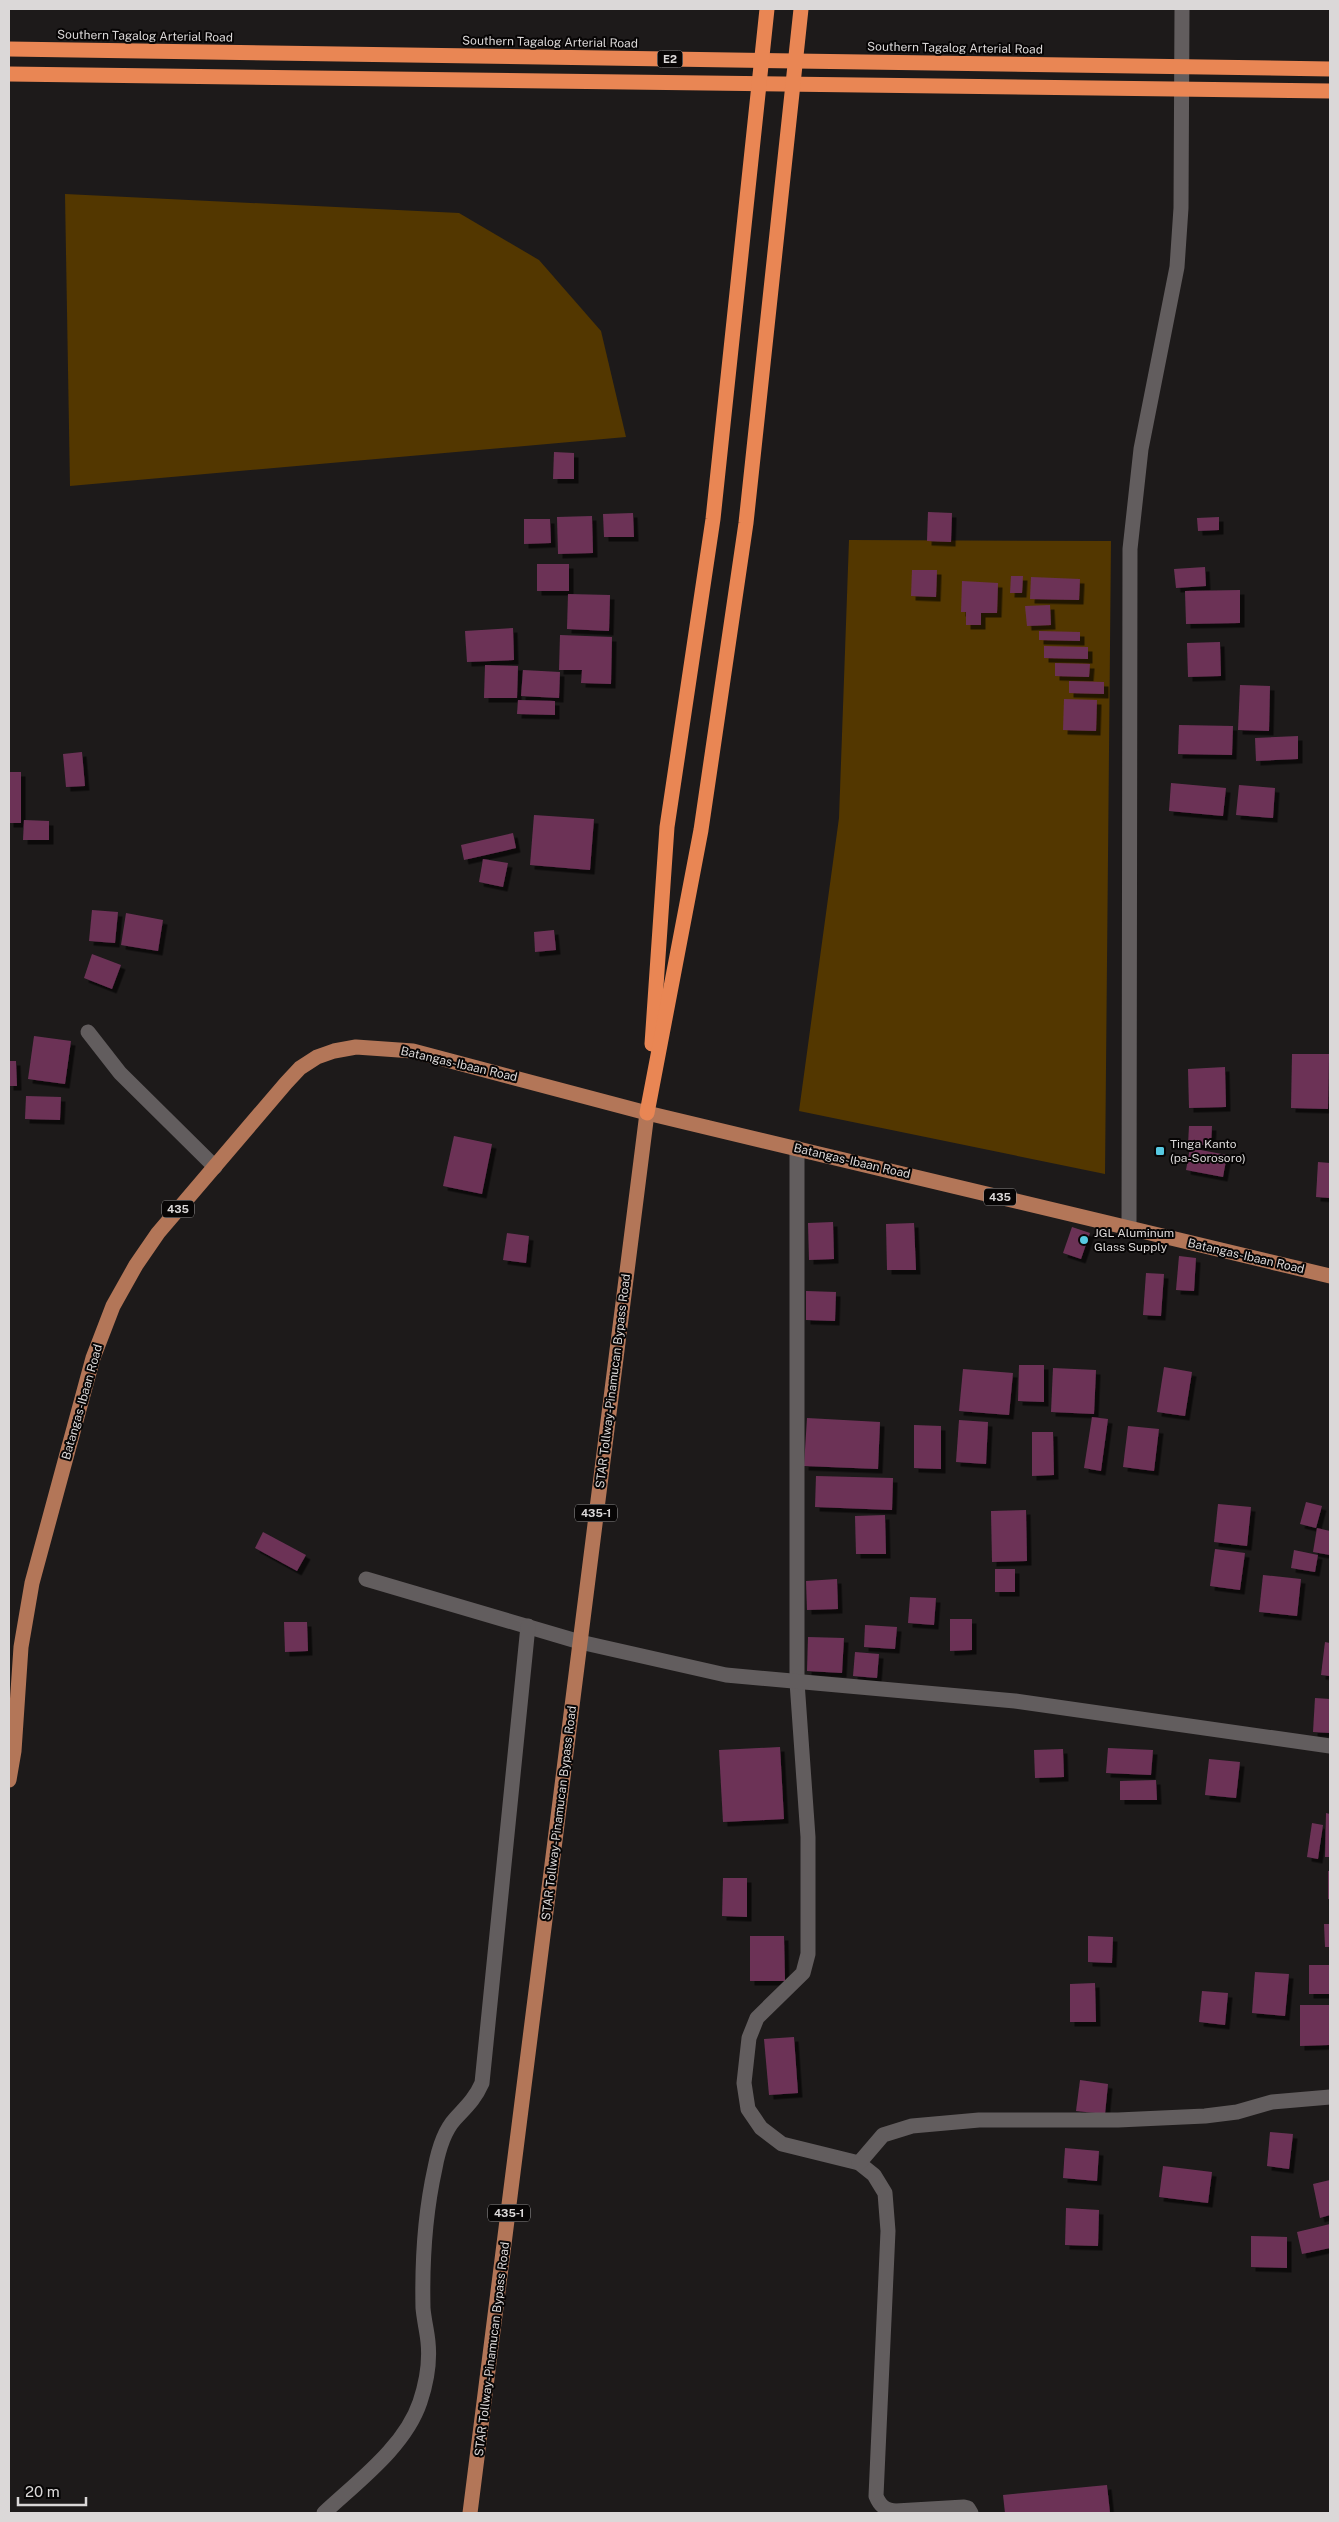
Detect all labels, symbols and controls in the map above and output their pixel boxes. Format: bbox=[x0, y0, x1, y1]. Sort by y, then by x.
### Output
street label: Southern Tagalog Arterial Road bbox=[57, 27, 233, 45]
street label: Southern Tagalog Arterial Road bbox=[462, 33, 638, 51]
street label: Southern Tagalog Arterial Road bbox=[867, 39, 1043, 57]
road number: E2 bbox=[658, 51, 682, 68]
street label: Batangas-Ibaan Road bbox=[399, 1044, 519, 1084]
place label: Tinga Kanto (pa-Sorosoro) bbox=[1170, 1137, 1246, 1165]
street label: Batangas-Ibaan Road bbox=[792, 1141, 912, 1181]
marker: Tinga Kanto (pa-Sorosoro) bbox=[1154, 1145, 1166, 1157]
road number: 435 bbox=[984, 1188, 1016, 1206]
road number: 435 bbox=[162, 1200, 194, 1218]
place label: JGL Aluminum Glass Supply bbox=[1094, 1226, 1174, 1254]
marker: JGL Aluminum Glass Supply bbox=[1078, 1234, 1090, 1246]
street label: Batangas-Ibaan Road bbox=[1186, 1236, 1306, 1276]
street label: STAR Tollway-Pinamucan Bypass Road bbox=[593, 1273, 633, 1489]
street label: Batangas-Ibaan Road bbox=[59, 1343, 105, 1461]
road number: 435-1 bbox=[575, 1505, 617, 1522]
street label: STAR Tollway-Pinamucan Bypass Road bbox=[539, 1705, 579, 1921]
road number: 435-1 bbox=[488, 2204, 530, 2222]
street label: STAR Tollway-Pinamucan Bypass Road bbox=[472, 2241, 512, 2457]
scale bar bbox=[18, 2474, 85, 2506]
text: 20 m bbox=[25, 2483, 60, 2500]

